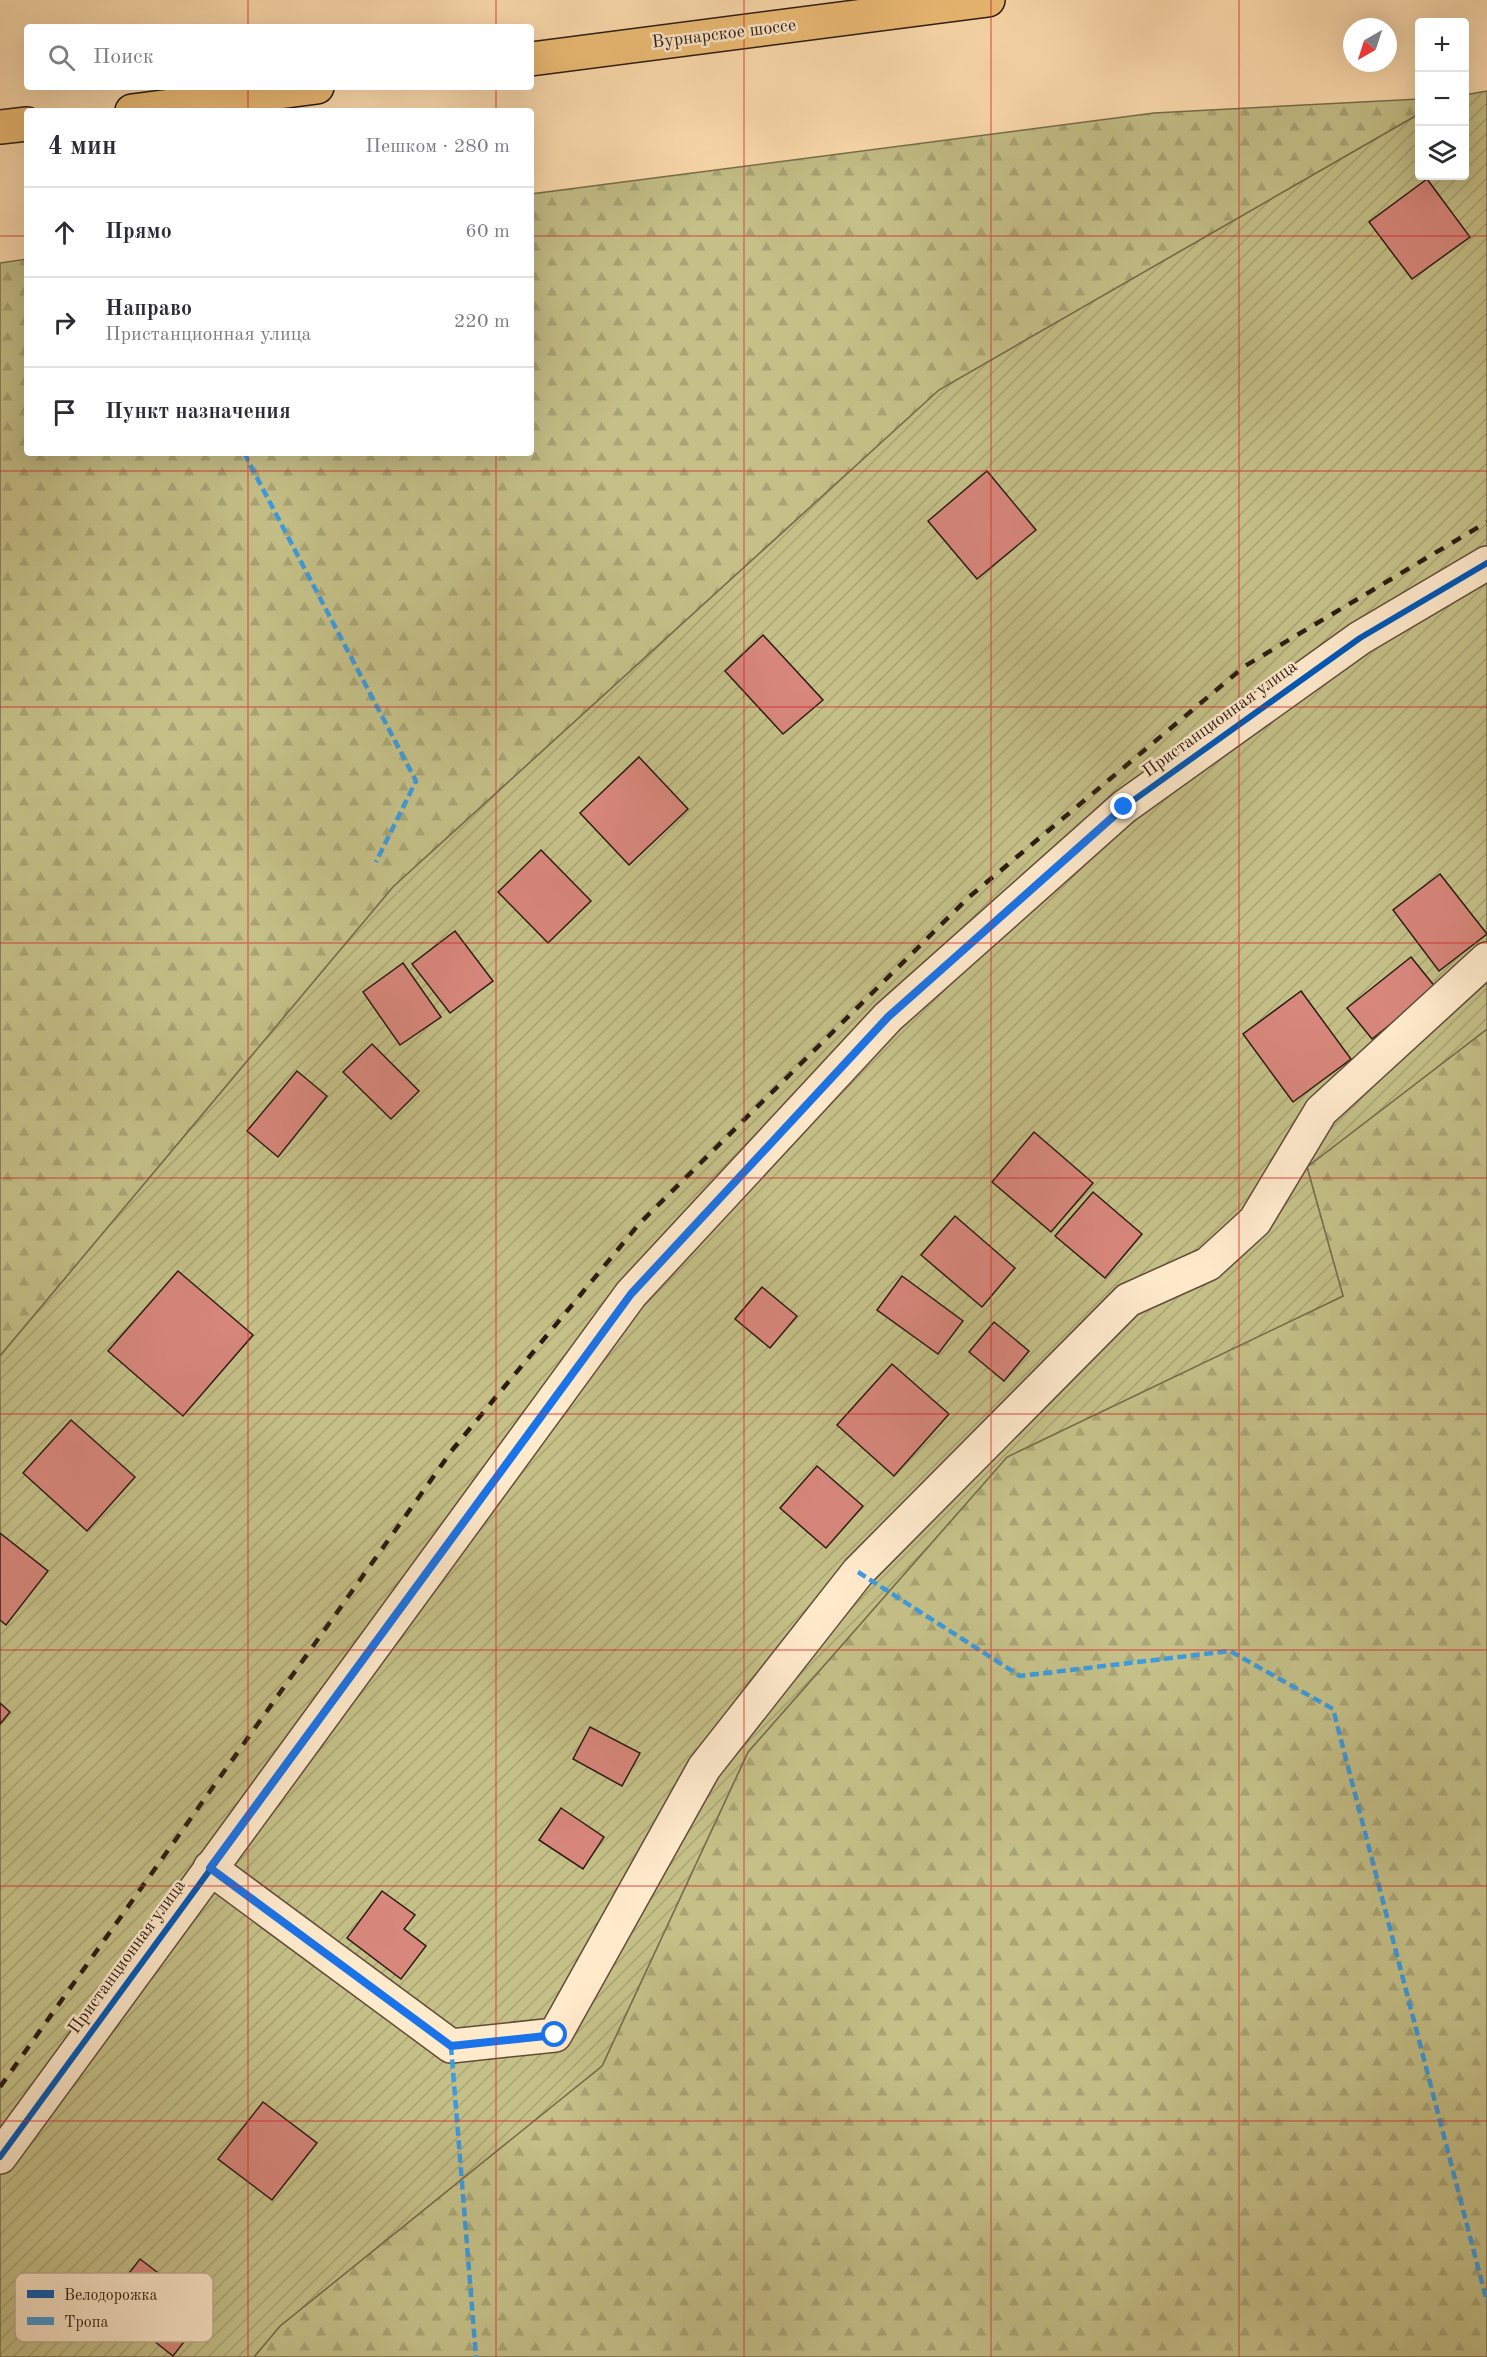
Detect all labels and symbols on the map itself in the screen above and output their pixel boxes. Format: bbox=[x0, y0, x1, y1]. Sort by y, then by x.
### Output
street label: Вурнарское шоссе bbox=[651, 16, 797, 52]
north arrow bbox=[1343, 18, 1397, 72]
street label: Пристанционная улица bbox=[1140, 657, 1301, 781]
route end bbox=[1110, 793, 1136, 819]
street label: Пристанционная улица bbox=[65, 1876, 189, 2037]
route start bbox=[541, 2021, 567, 2047]
legend bbox=[15, 2273, 213, 2342]
text: Велодорожка bbox=[64, 2288, 157, 2304]
text: Тропа bbox=[64, 2315, 108, 2331]

